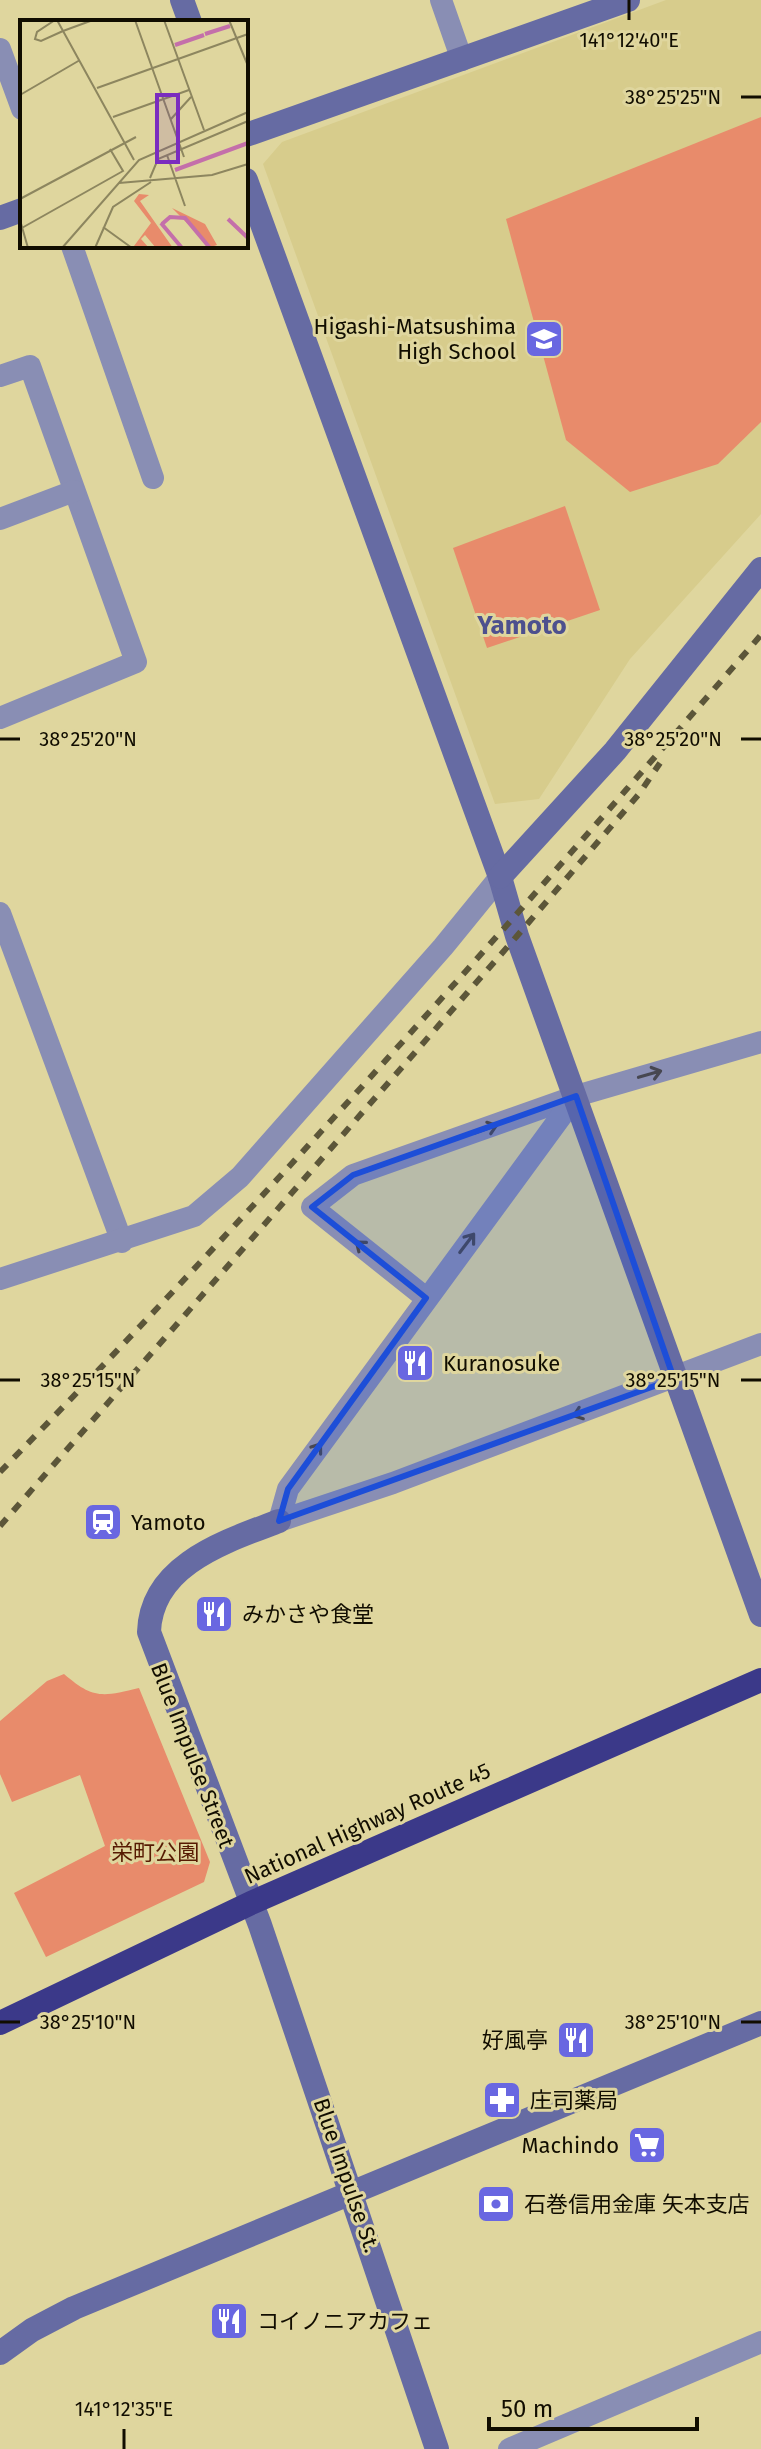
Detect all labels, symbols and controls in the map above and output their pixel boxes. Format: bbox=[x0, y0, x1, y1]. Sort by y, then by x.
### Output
inset map bbox=[20, 20, 248, 248]
text: 141°12'40"E bbox=[579, 28, 679, 52]
text: 38°25'25"N bbox=[625, 85, 721, 109]
place label: Higashi-Matsushima High School bbox=[314, 313, 516, 365]
school or university icon: Higashi-Matsushima High School bbox=[523, 318, 565, 360]
district label: Yamoto bbox=[476, 610, 567, 641]
text: 38°25'20"N bbox=[39, 727, 137, 751]
text: 38°25'20"N bbox=[624, 727, 722, 751]
one-way arrow bbox=[637, 1066, 663, 1081]
one-way arrow bbox=[474, 1121, 499, 1136]
one-way arrow bbox=[459, 1232, 475, 1254]
one-way arrow bbox=[355, 1240, 376, 1258]
restaurant icon: Kuranosuke bbox=[394, 1342, 436, 1384]
place label: Kuranosuke bbox=[443, 1350, 560, 1377]
text: 38°25'15"N bbox=[41, 1368, 135, 1392]
text: 38°25'15"N bbox=[626, 1368, 720, 1392]
one-way arrow bbox=[572, 1406, 596, 1420]
one-way arrow bbox=[305, 1443, 322, 1464]
station icon: Yamoto bbox=[82, 1501, 124, 1543]
place label: Yamoto bbox=[131, 1509, 206, 1536]
restaurant icon: みかさや食堂 bbox=[193, 1593, 235, 1635]
place label: みかさや食堂 bbox=[242, 1601, 374, 1628]
street label: Blue Impulse Street bbox=[145, 1659, 240, 1852]
street label: National Highway Route 45 bbox=[240, 1757, 495, 1890]
park label: 栄町公園 bbox=[111, 1839, 199, 1866]
text: 38°25'10"N bbox=[40, 2010, 136, 2034]
text: 38°25'10"N bbox=[625, 2010, 721, 2034]
restaurant icon: 好風亭 bbox=[555, 2019, 597, 2061]
place label: 好風亭 bbox=[482, 2027, 548, 2054]
pharmacy icon: 庄司薬局 bbox=[481, 2079, 523, 2121]
place label: 庄司薬局 bbox=[530, 2087, 618, 2114]
street label: Blue Impulse St. bbox=[307, 2094, 386, 2256]
supermarket icon: Machindo bbox=[626, 2124, 668, 2166]
place label: Machindo bbox=[521, 2132, 619, 2159]
bank icon: 石巻信用金庫 矢本支店 bbox=[475, 2183, 517, 2225]
place label: 石巻信用金庫 矢本支店 bbox=[524, 2191, 750, 2218]
restaurant icon: コイノニアカフェ bbox=[208, 2300, 250, 2342]
place label: コイノニアカフェ bbox=[257, 2308, 433, 2335]
scale bar bbox=[489, 2381, 697, 2431]
text: 50 m bbox=[501, 2395, 553, 2423]
text: 141°12'35"E bbox=[75, 2397, 173, 2421]

